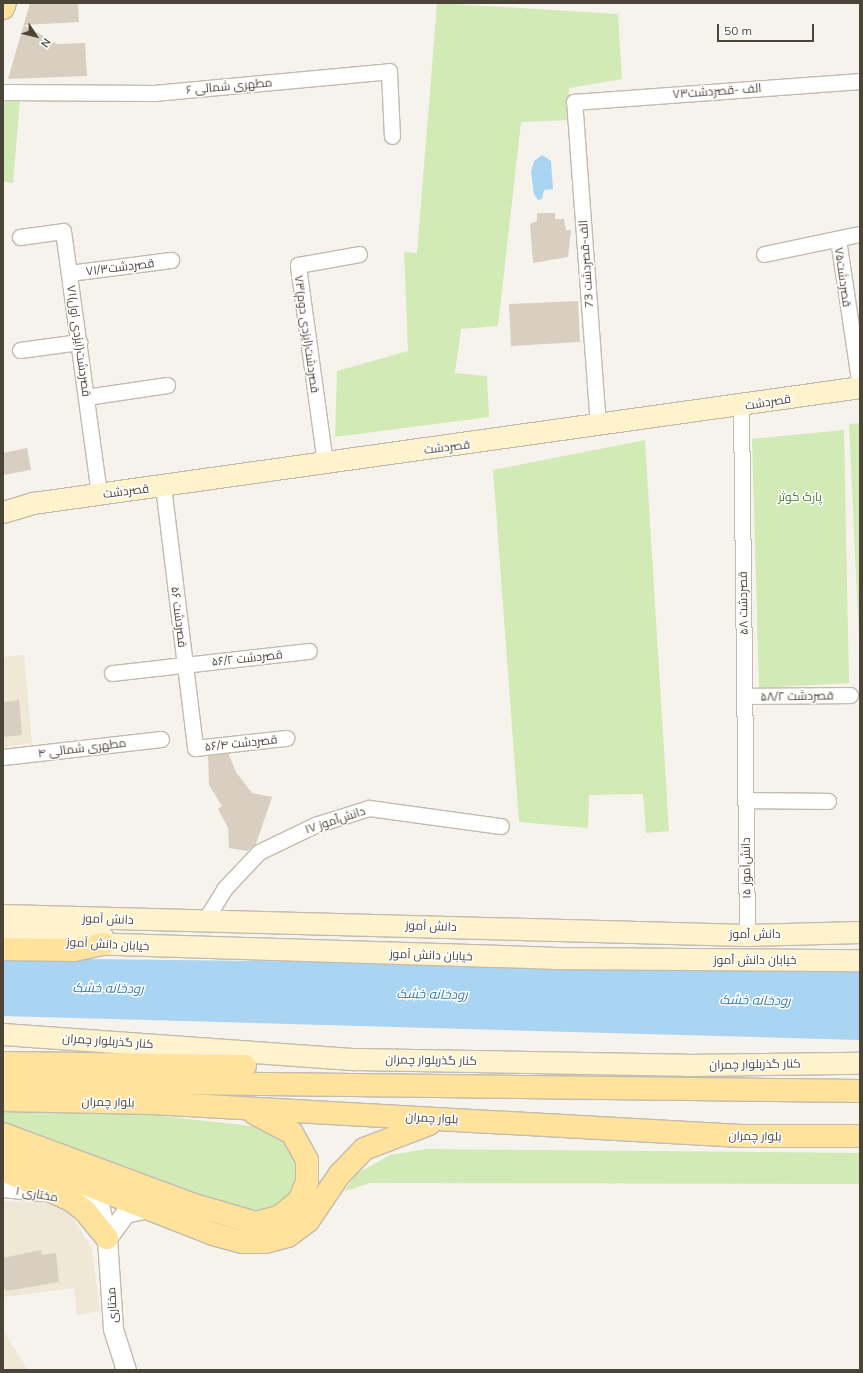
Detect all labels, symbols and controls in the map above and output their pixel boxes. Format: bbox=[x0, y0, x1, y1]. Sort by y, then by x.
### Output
north arrow bbox=[16, 16, 56, 56]
scale bar bbox=[719, 16, 816, 42]
text: 50 m bbox=[724, 23, 752, 38]
text: N bbox=[38, 35, 54, 50]
street label: ۶ مطهری شمالی bbox=[185, 75, 273, 97]
street label: الف -قصردشت۷۳ bbox=[672, 81, 762, 101]
street label: 73 الف-قصردشت bbox=[576, 220, 596, 308]
street label: قصردشت۷۵ bbox=[832, 246, 854, 308]
street label: قصردشت۷۱/۳ bbox=[85, 256, 155, 278]
street label: ۷۳قصردشت(ایزدی دوم) bbox=[292, 274, 322, 394]
street label: ۷۱قصردشت(ایزدی اول) bbox=[64, 284, 94, 398]
street label: قصردشت bbox=[744, 391, 792, 413]
street label: قصردشت bbox=[423, 437, 471, 457]
street label: قصردشت bbox=[102, 481, 150, 501]
park label: پارک کوثر bbox=[778, 490, 822, 504]
street label: قصردشت ۵۸ bbox=[735, 571, 751, 635]
street label: ۵۶ قصردشت bbox=[168, 586, 190, 648]
street label: ۵۶/۲ قصردشت bbox=[211, 647, 283, 669]
street label: ۵۸/۲ قصردشت bbox=[760, 688, 834, 704]
street label: ۵۶/۴ قصردشت bbox=[204, 732, 278, 754]
street label: ۴ مطهری شمالی bbox=[37, 735, 127, 761]
street label: دانش‌آموز ۱۷ bbox=[303, 803, 367, 837]
street label: دانش‌آموز ۱۵ bbox=[738, 837, 754, 899]
street label: دانش آموز bbox=[82, 911, 134, 927]
street label: دانش آموز bbox=[405, 918, 457, 934]
street label: دانش آموز bbox=[729, 927, 781, 941]
street label: خیابان دانش آموز bbox=[66, 935, 150, 953]
street label: خیابان دانش آموز bbox=[389, 946, 473, 964]
street label: خیابان دانش آموز bbox=[714, 953, 796, 967]
water label: رودخانه خشک bbox=[72, 980, 144, 996]
water label: رودخانه خشک bbox=[396, 986, 468, 1002]
water label: رودخانه خشک bbox=[719, 992, 791, 1008]
street label: کنار گذربلوار چمران bbox=[62, 1031, 154, 1051]
street label: کنار گذربلوار چمران bbox=[385, 1052, 477, 1068]
street label: کنار گذربلوار چمران bbox=[709, 1056, 801, 1072]
street label: بلوار چمران bbox=[81, 1094, 135, 1110]
street label: بلوار چمران bbox=[405, 1109, 459, 1127]
street label: بلوار چمران bbox=[728, 1128, 782, 1144]
street label: ۱ مختاری bbox=[15, 1183, 59, 1205]
street label: مختاری bbox=[104, 1287, 120, 1323]

